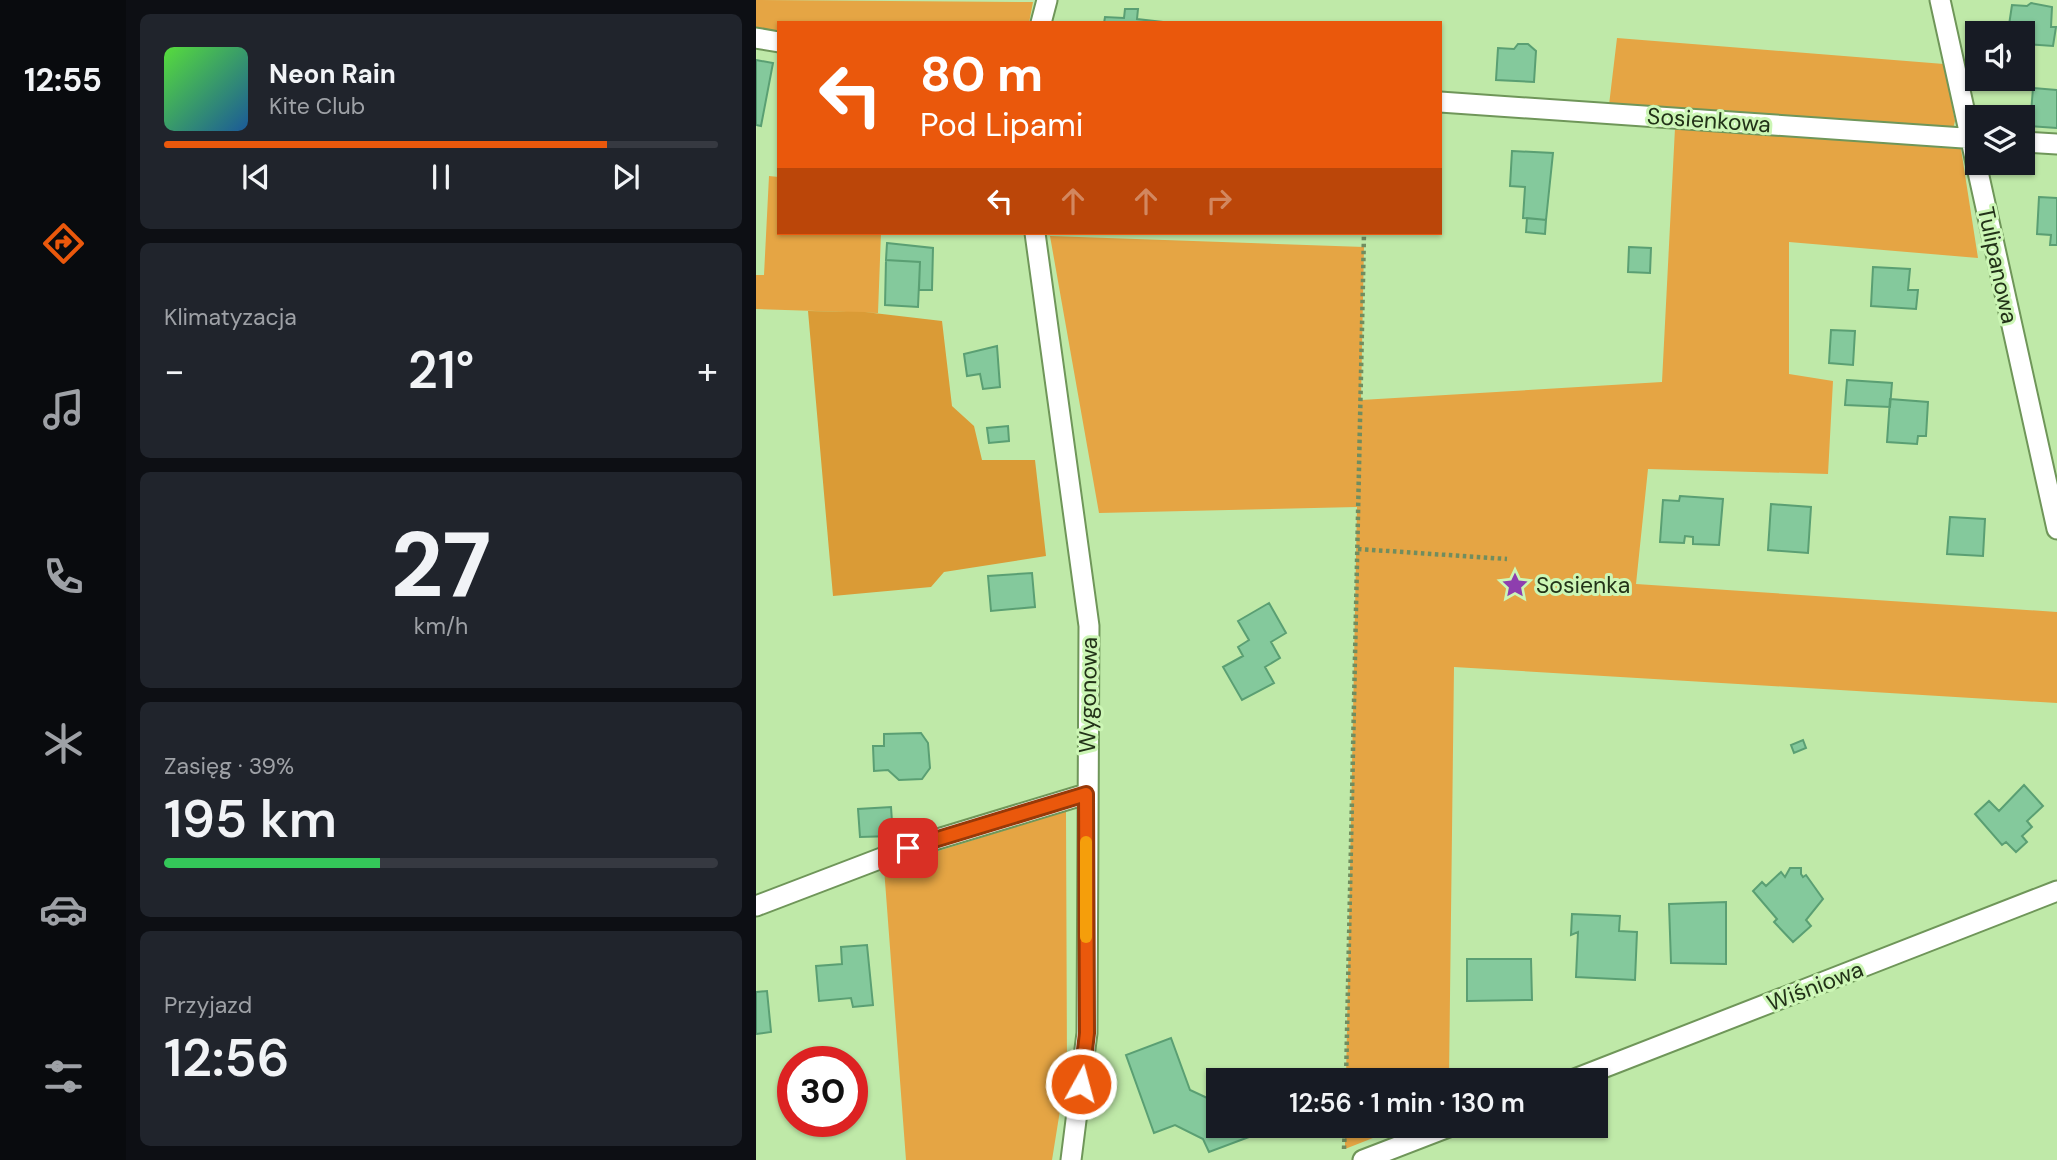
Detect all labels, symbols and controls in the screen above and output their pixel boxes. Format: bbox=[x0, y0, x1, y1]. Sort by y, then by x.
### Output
map controls bbox=[1965, 21, 2035, 175]
button: sound bbox=[1965, 21, 2035, 91]
text: 80 m bbox=[920, 42, 1043, 106]
icon: left bbox=[805, 49, 896, 140]
text: Neon Rain bbox=[269, 57, 396, 91]
text: 12:55 bbox=[24, 59, 102, 101]
text: Kite Club bbox=[269, 91, 365, 121]
street label: Sosienkowa bbox=[1646, 101, 1772, 139]
text: Pod Lipami bbox=[920, 104, 1083, 146]
button: layers bbox=[1965, 105, 2035, 175]
icon: previous bbox=[237, 158, 275, 196]
icon: pause bbox=[422, 158, 460, 196]
icon: next bbox=[607, 158, 645, 196]
icon: left bbox=[981, 182, 1019, 220]
icon: ahead bbox=[1054, 182, 1092, 220]
icon: ahead bbox=[1127, 182, 1165, 220]
icon: right bbox=[1200, 182, 1238, 220]
street label: Tulipanowa bbox=[1971, 204, 2025, 326]
icon: directions bbox=[39, 219, 88, 268]
text: Klimatyzacja bbox=[164, 302, 297, 332]
text: 21° bbox=[408, 336, 474, 404]
text: − bbox=[164, 346, 185, 396]
text: + bbox=[697, 346, 718, 396]
icon: music bbox=[39, 385, 88, 434]
text: 27 bbox=[391, 506, 491, 624]
icon: phone bbox=[39, 552, 88, 601]
place icon: Sosienka bbox=[1500, 570, 1530, 600]
place label: Sosienka bbox=[1536, 570, 1630, 600]
text: km/h bbox=[414, 611, 468, 641]
street label: Wygonowa bbox=[1072, 637, 1104, 753]
icon: climate bbox=[39, 719, 88, 768]
text: Zasięg · 39% bbox=[164, 751, 294, 781]
text: 195 km bbox=[164, 785, 337, 853]
pin bbox=[878, 818, 938, 878]
icon: arrive bbox=[889, 829, 927, 867]
icon: car bbox=[39, 885, 88, 934]
street label: Wiśniowa bbox=[1763, 954, 1867, 1018]
text: Przyjazd bbox=[164, 990, 252, 1020]
text: 12:56 bbox=[164, 1024, 290, 1092]
speed limit sign: 30 bbox=[777, 1046, 868, 1137]
position arrow bbox=[1044, 1047, 1118, 1121]
icon: filters bbox=[39, 1052, 88, 1101]
text: 12:56 · 1 min · 130 m bbox=[1289, 1086, 1525, 1120]

